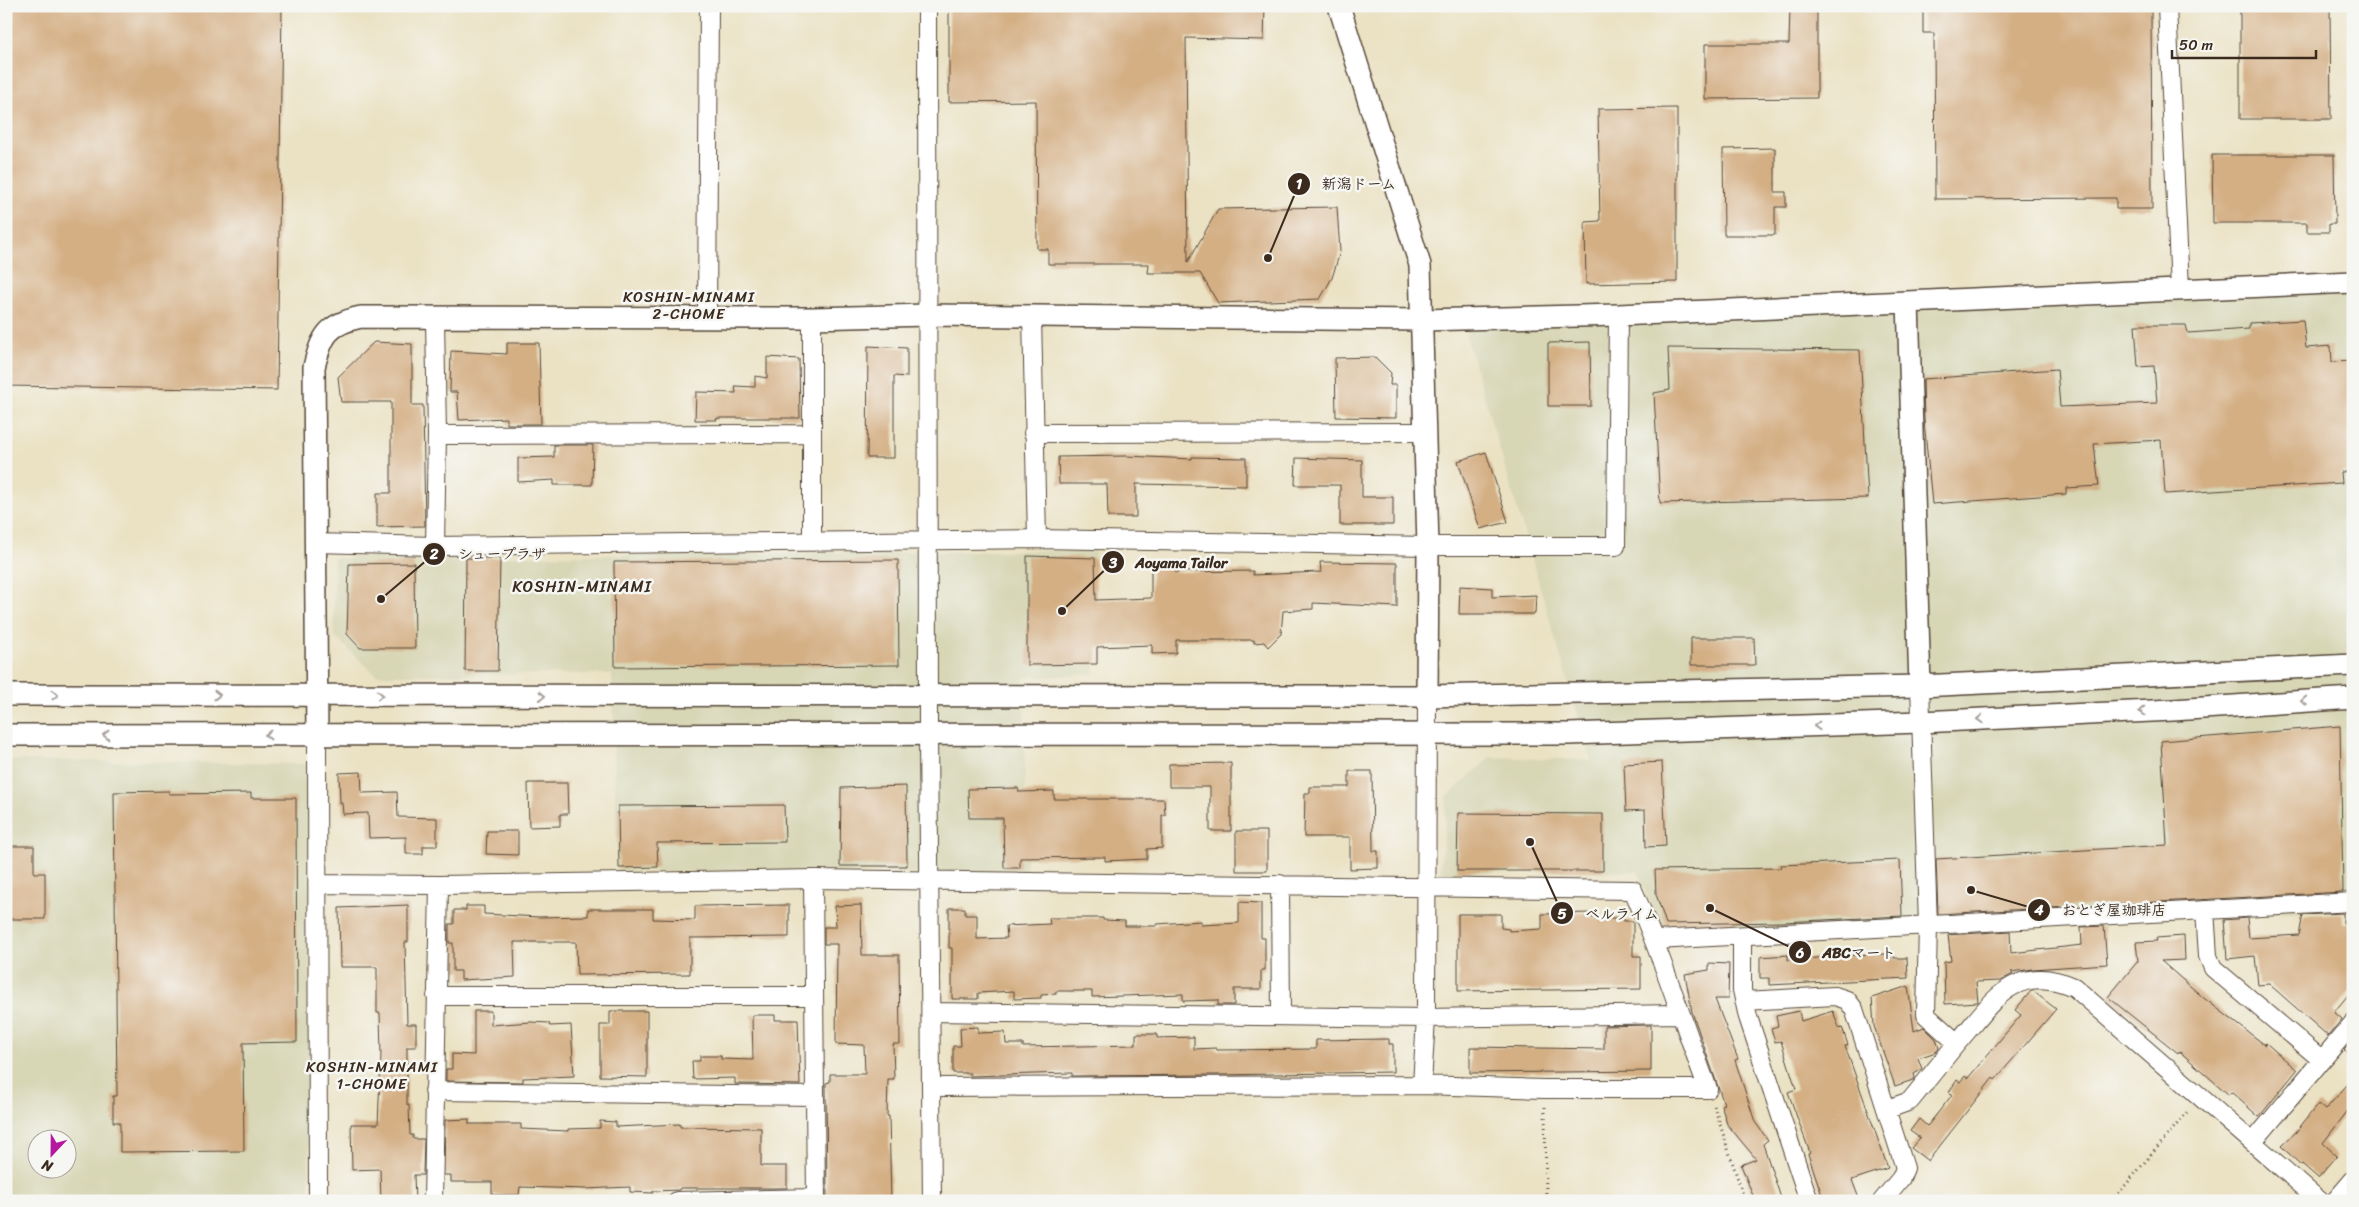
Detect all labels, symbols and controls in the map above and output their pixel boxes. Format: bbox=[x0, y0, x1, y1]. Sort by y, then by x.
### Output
scale bar bbox=[2172, 28, 2315, 60]
text: 50 m bbox=[2179, 32, 2214, 58]
callout: 新潟ドーム bbox=[1287, 169, 1407, 199]
text: 1 bbox=[1296, 171, 1303, 197]
text: 新潟ドーム bbox=[1322, 171, 1396, 197]
district label: KOSHIN-MINAMI 2-CHOME bbox=[623, 284, 755, 327]
callout: シュープラザ bbox=[422, 539, 557, 569]
text: 2 bbox=[429, 541, 439, 567]
text: シュープラザ bbox=[458, 541, 546, 567]
callout: Aoyama Tailor bbox=[1100, 547, 1237, 577]
text: 3 bbox=[1108, 550, 1118, 576]
text: Aoyama Tailor bbox=[1134, 550, 1229, 576]
district label: KOSHIN-MINAMI bbox=[512, 572, 653, 601]
one-way arrow bbox=[52, 690, 59, 700]
one-way arrow bbox=[214, 690, 222, 700]
one-way arrow bbox=[376, 690, 384, 700]
one-way arrow bbox=[539, 691, 547, 701]
one-way arrow bbox=[2300, 696, 2308, 707]
one-way arrow bbox=[2138, 706, 2146, 717]
one-way arrow bbox=[1975, 713, 1983, 724]
one-way arrow bbox=[1813, 720, 1821, 731]
one-way arrow bbox=[102, 730, 110, 740]
one-way arrow bbox=[264, 730, 272, 740]
callout: おとぎ屋珈琲店 bbox=[2026, 895, 2176, 925]
text: 4 bbox=[2033, 897, 2044, 923]
text: おとぎ屋珈琲店 bbox=[2061, 897, 2167, 923]
callout: ベルライム bbox=[1550, 898, 1670, 928]
text: 5 bbox=[1557, 901, 1567, 927]
text: ベルライム bbox=[1585, 901, 1659, 927]
callout: ABCマート bbox=[1787, 937, 1906, 967]
text: 6 bbox=[1795, 940, 1805, 966]
text: ABCマート bbox=[1821, 940, 1896, 966]
district label: KOSHIN-MINAMI 1-CHOME bbox=[306, 1054, 438, 1097]
north arrow bbox=[28, 1130, 78, 1180]
text: N bbox=[38, 1152, 57, 1179]

